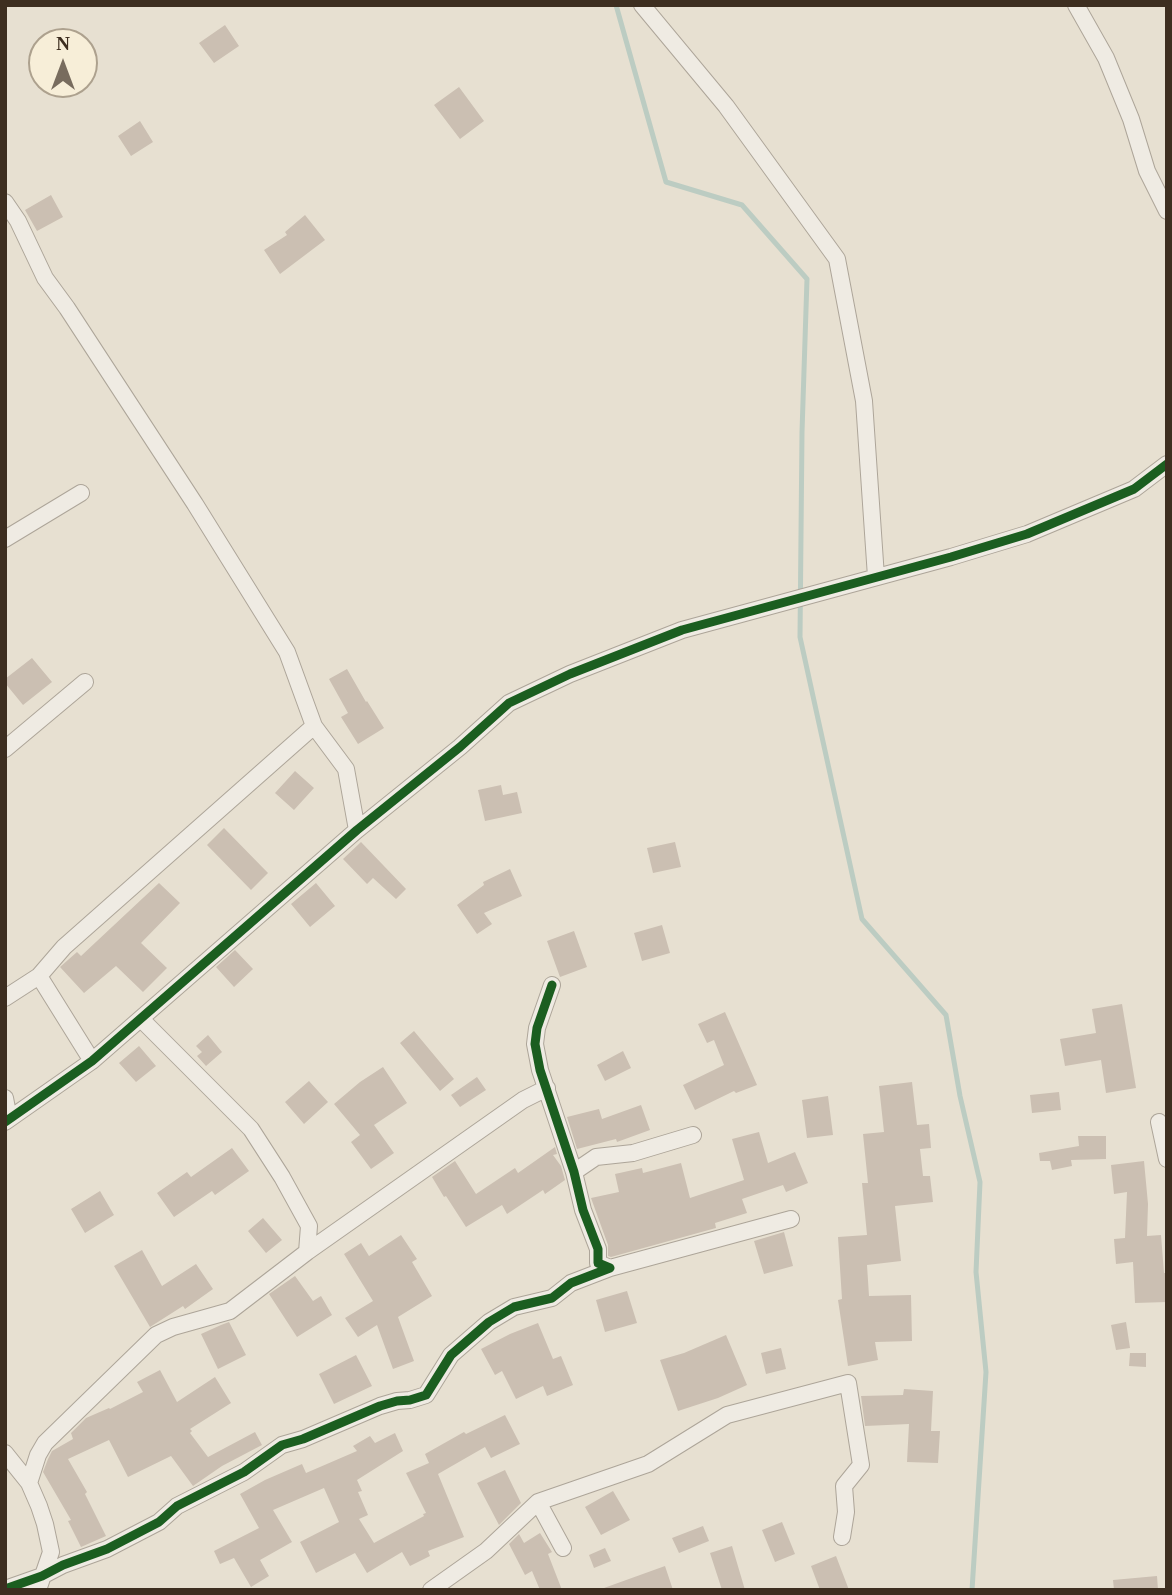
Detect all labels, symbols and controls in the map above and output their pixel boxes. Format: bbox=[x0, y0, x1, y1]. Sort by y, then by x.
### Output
north arrow bbox=[28, 28, 98, 98]
text: N bbox=[56, 33, 70, 54]

